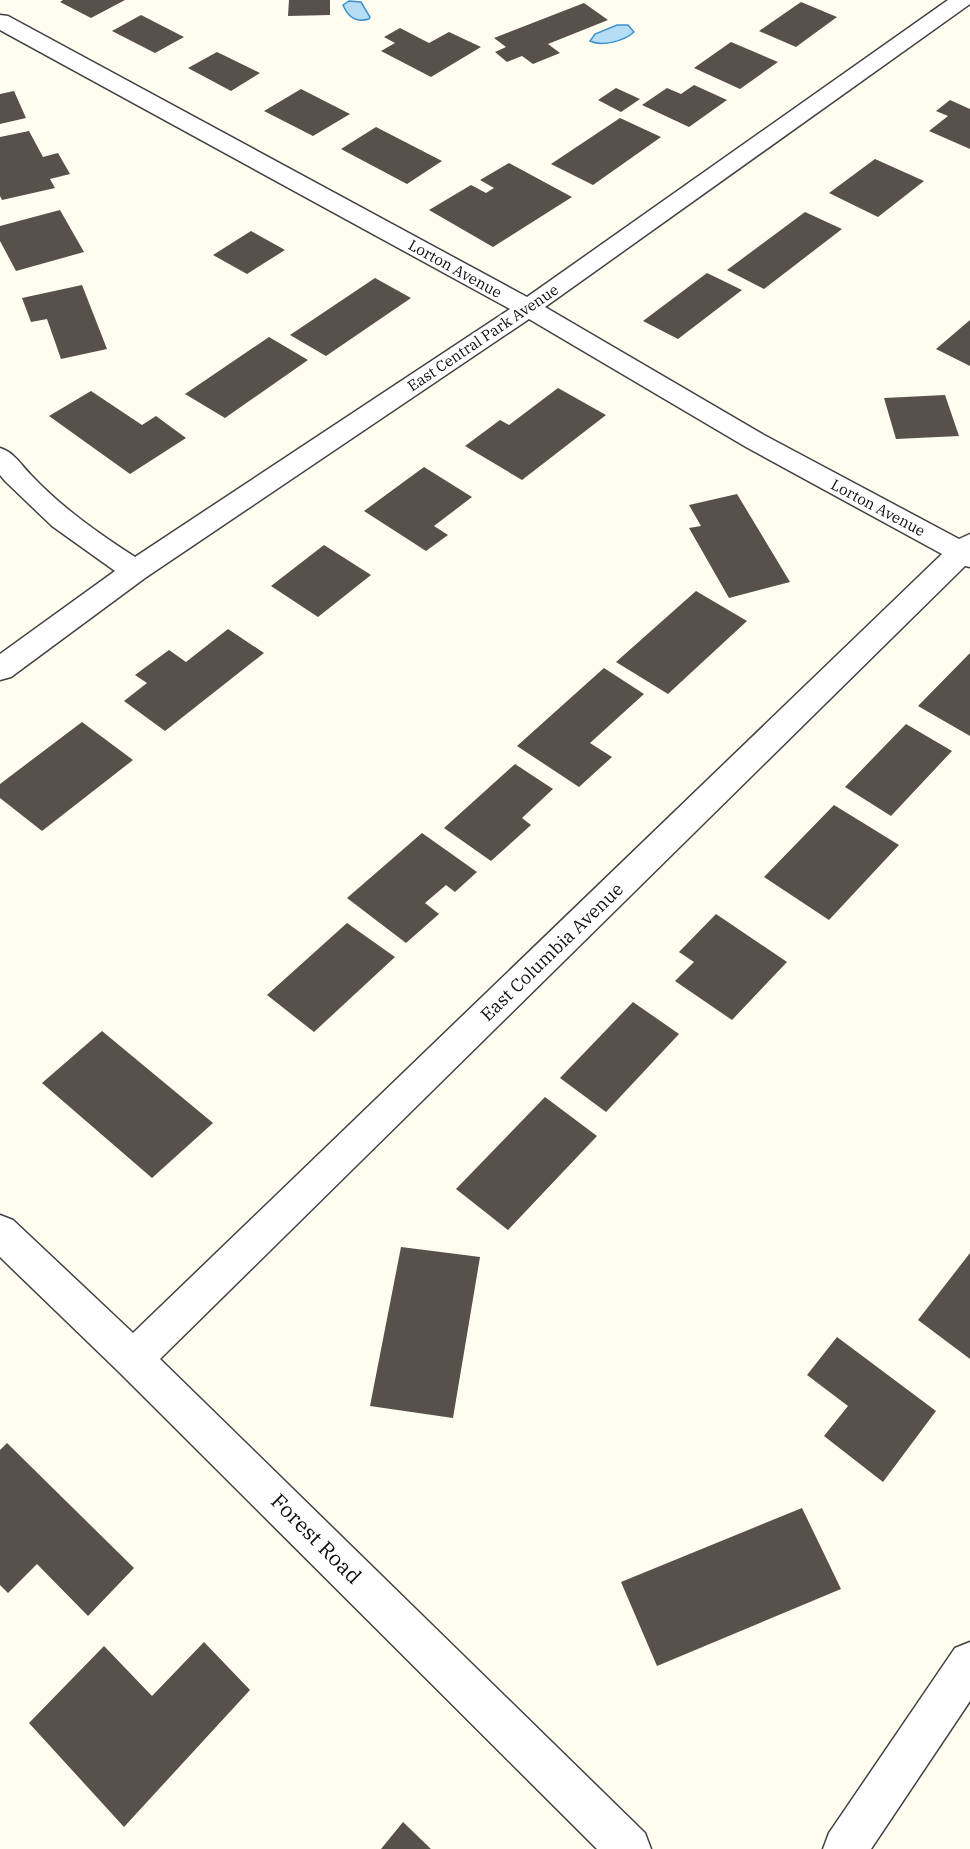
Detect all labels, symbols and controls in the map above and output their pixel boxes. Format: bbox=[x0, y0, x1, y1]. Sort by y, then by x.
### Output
street label: Lorton Avenue bbox=[405, 235, 505, 302]
street label: East Central Park Avenue bbox=[404, 280, 562, 395]
street label: Lorton Avenue bbox=[828, 475, 928, 540]
street label: East Columbia Avenue bbox=[475, 878, 628, 1026]
street label: Forest Road bbox=[265, 1487, 368, 1590]

